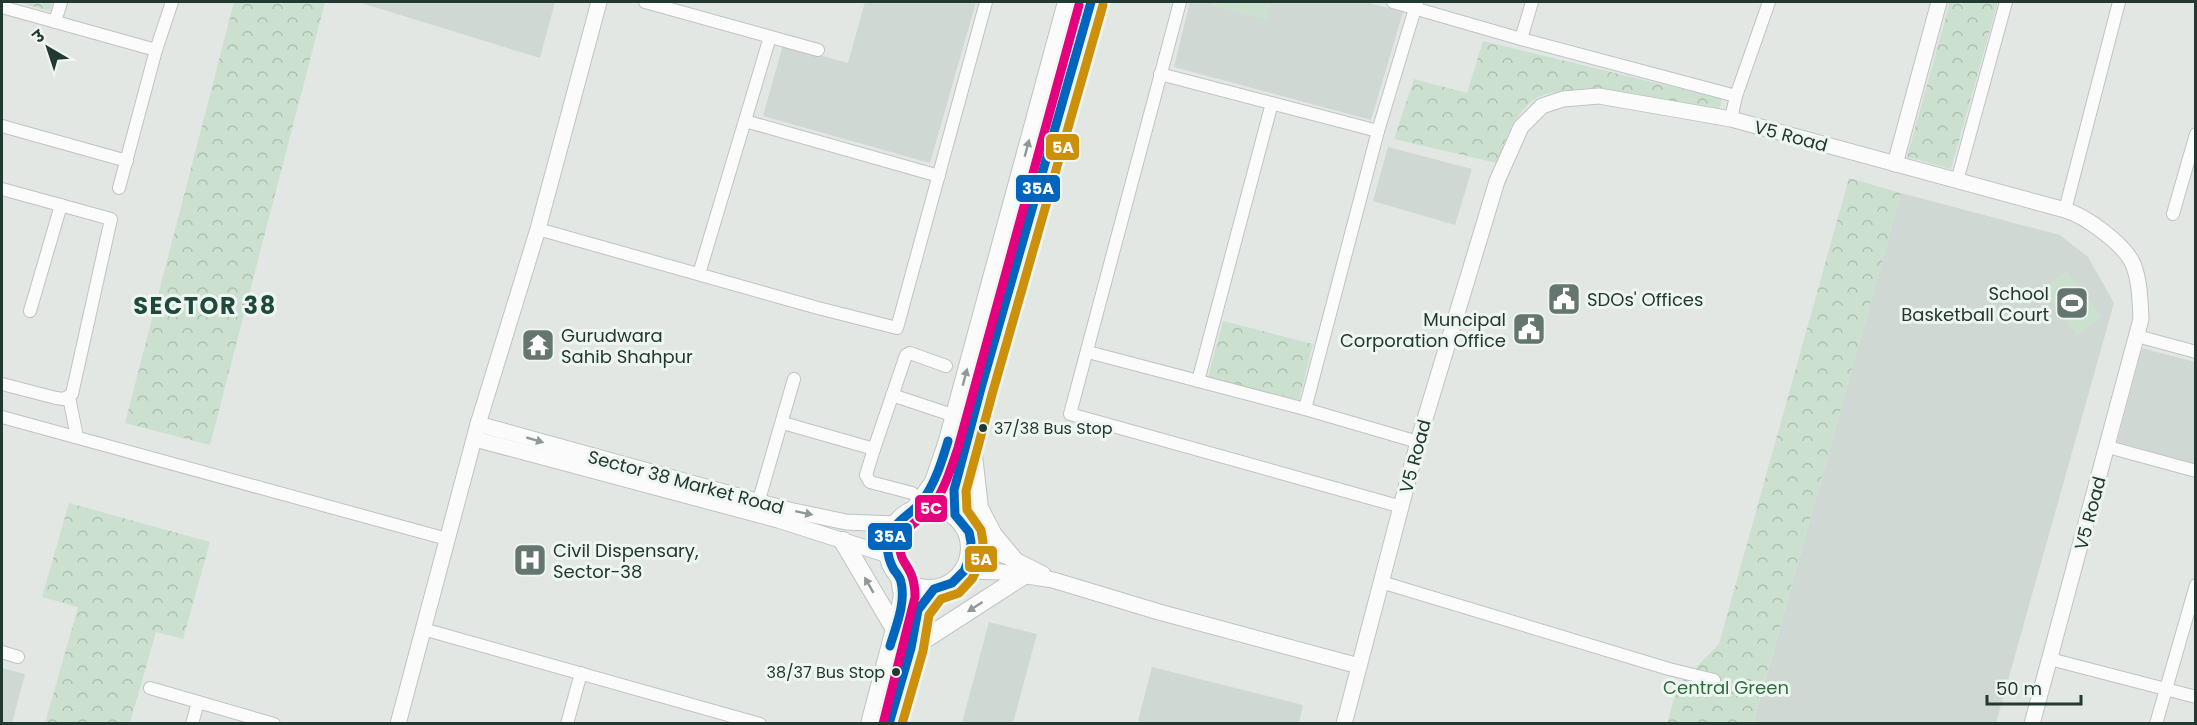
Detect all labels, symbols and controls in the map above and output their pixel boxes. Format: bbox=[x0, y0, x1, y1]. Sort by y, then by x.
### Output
north arrow bbox=[18, 18, 78, 78]
text: उ bbox=[27, 24, 50, 49]
street label: V5 Road bbox=[1752, 114, 1830, 158]
line badge: 5A bbox=[1045, 133, 1080, 161]
text: 5A bbox=[1052, 136, 1074, 159]
one-way arrow bbox=[1023, 139, 1032, 157]
line badge: 35A bbox=[1015, 174, 1061, 203]
text: 35A bbox=[1022, 177, 1054, 200]
public building icon: SDOs' Offices bbox=[1546, 281, 1582, 317]
place label: School Basketball Court bbox=[1901, 281, 2049, 327]
sports icon: School Basketball Court bbox=[2054, 285, 2090, 321]
place label: SDOs' Offices bbox=[1587, 287, 1703, 312]
district label: SECTOR 38 bbox=[133, 289, 277, 322]
place label: Muncipal Corporation Office bbox=[1340, 307, 1506, 353]
public building icon: Muncipal Corporation Office bbox=[1511, 311, 1547, 347]
place label: Gurudwara Sahib Shahpur bbox=[561, 323, 693, 369]
temple icon: Gurudwara Sahib Shahpur bbox=[520, 327, 556, 363]
one-way arrow bbox=[961, 368, 970, 386]
place label: 37/38 Bus Stop bbox=[994, 417, 1113, 440]
street label: V5 Road bbox=[1393, 417, 1437, 495]
marker: 37/38 Bus Stop bbox=[977, 422, 989, 434]
one-way arrow bbox=[526, 436, 544, 445]
street label: Sector 38 Market Road bbox=[585, 444, 787, 520]
street label: V5 Road bbox=[2068, 474, 2112, 552]
line badge: 5C bbox=[914, 494, 948, 523]
text: 5C bbox=[920, 497, 942, 520]
one-way arrow bbox=[795, 509, 814, 518]
line badge: 35A bbox=[867, 522, 913, 551]
text: 35A bbox=[874, 525, 906, 548]
place label: Civil Dispensary, Sector-38 bbox=[553, 538, 699, 584]
hospital icon: Civil Dispensary, Sector-38 bbox=[512, 542, 548, 578]
line badge: 5A bbox=[964, 545, 998, 573]
text: 5A bbox=[970, 548, 992, 571]
one-way arrow bbox=[864, 576, 874, 593]
one-way arrow bbox=[967, 602, 983, 613]
place label: 38/37 Bus Stop bbox=[766, 661, 885, 684]
marker: 38/37 Bus Stop bbox=[890, 666, 902, 678]
scale bar bbox=[1987, 668, 2082, 706]
park label: Central Green bbox=[1663, 675, 1789, 700]
text: 50 m bbox=[1996, 676, 2042, 701]

